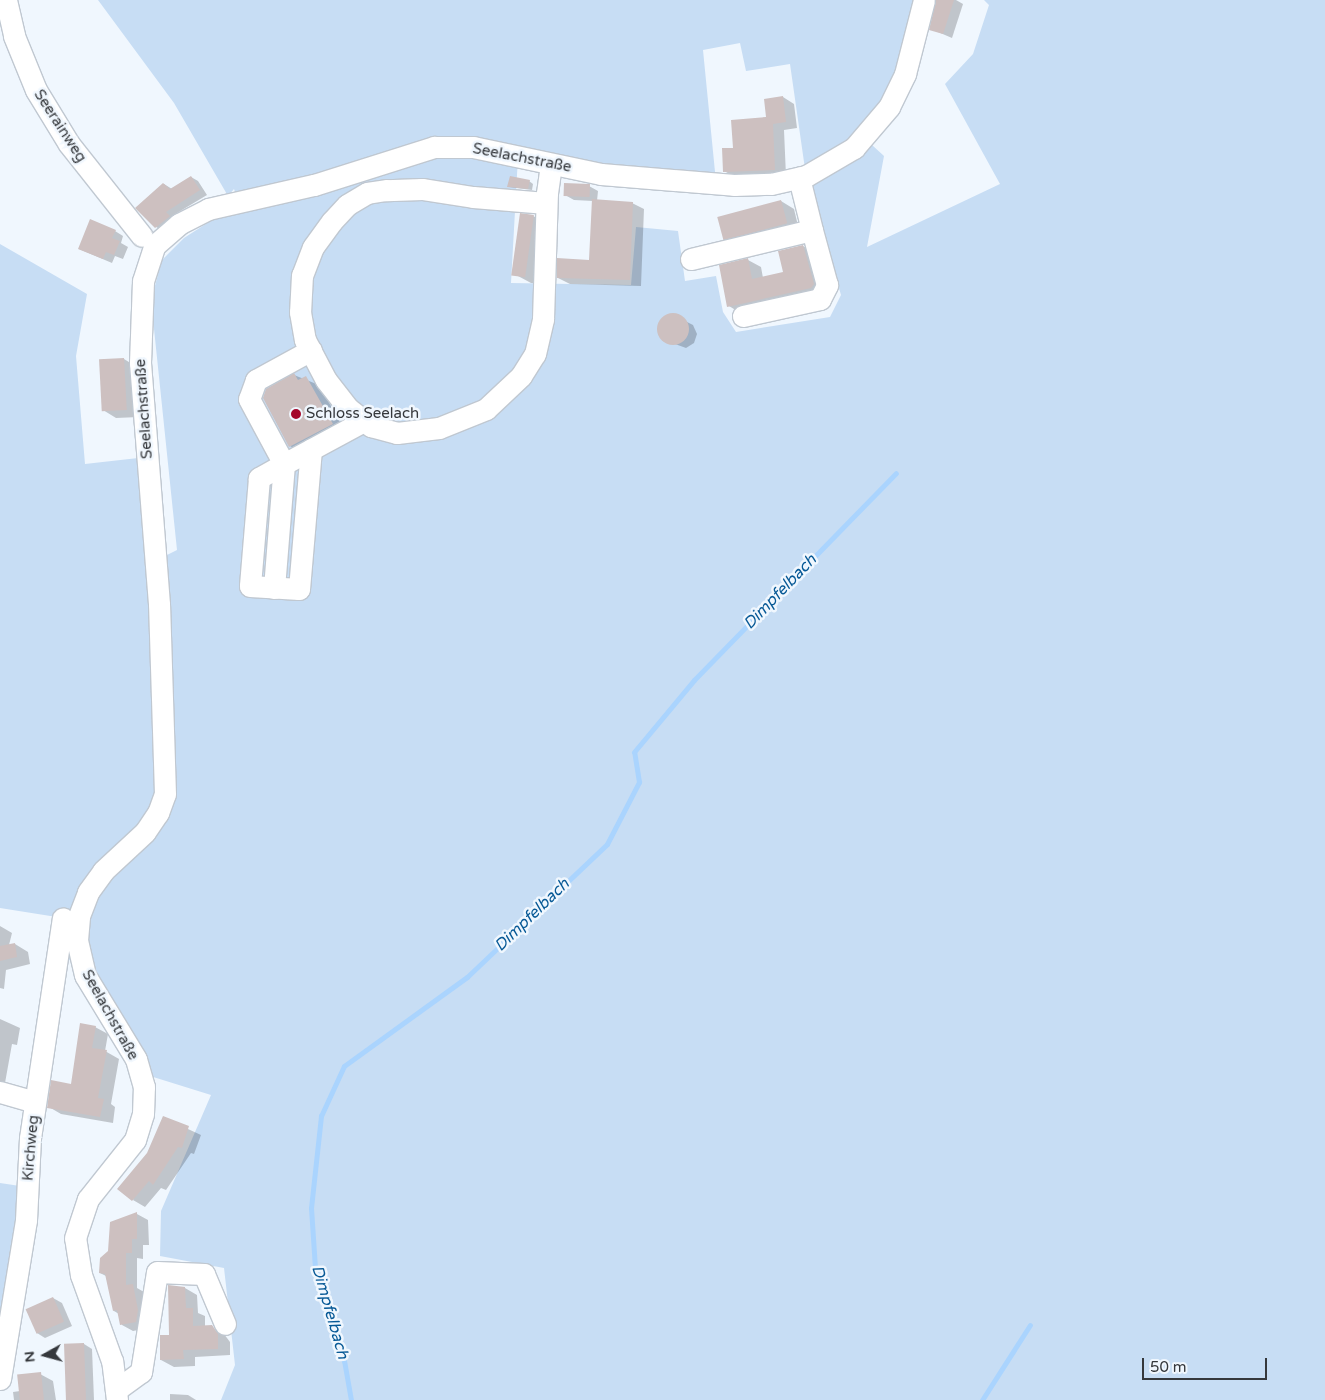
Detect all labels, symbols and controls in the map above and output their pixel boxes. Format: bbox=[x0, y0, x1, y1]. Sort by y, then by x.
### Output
street label: Seerainweg bbox=[30, 86, 90, 166]
street label: Seelachstraße bbox=[471, 140, 573, 176]
street label: Seelachstraße bbox=[132, 358, 156, 460]
place label: Schloss Seelach bbox=[306, 405, 419, 423]
marker: Schloss Seelach bbox=[290, 408, 302, 420]
water label: Dimpfelbach bbox=[740, 551, 820, 633]
water label: Dimpfelbach bbox=[491, 875, 573, 955]
street label: Seelachstraße bbox=[78, 967, 142, 1063]
street label: Kirchweg bbox=[19, 1114, 43, 1182]
water label: Dimpfelbach bbox=[307, 1263, 353, 1361]
north arrow bbox=[20, 1330, 70, 1380]
scale bar bbox=[1145, 1348, 1270, 1380]
text: N bbox=[20, 1350, 39, 1364]
text: 50 m bbox=[1150, 1358, 1187, 1376]

